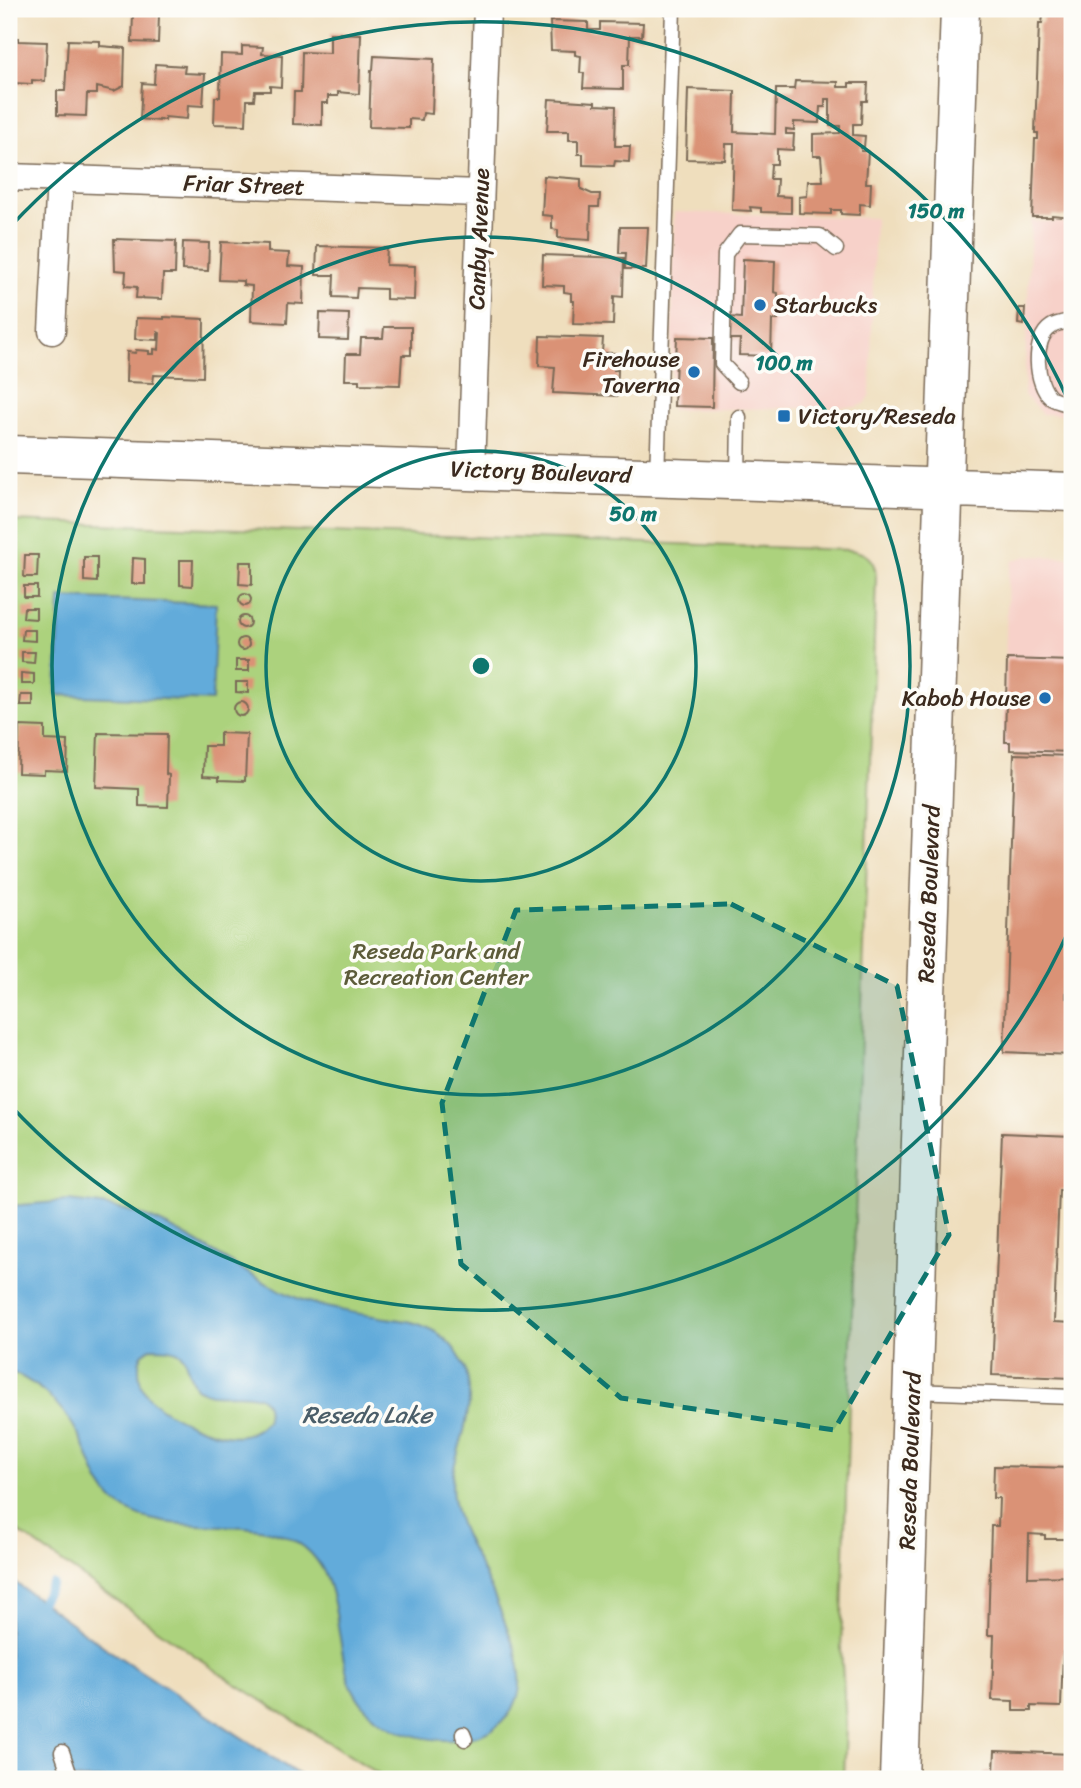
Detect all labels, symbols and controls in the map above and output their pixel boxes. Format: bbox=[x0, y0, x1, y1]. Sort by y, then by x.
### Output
street label: Friar Street bbox=[183, 162, 305, 208]
street label: Canby Avenue bbox=[456, 167, 502, 311]
text: 150 m bbox=[908, 192, 965, 230]
place label: Starbucks bbox=[774, 285, 878, 326]
marker: Starbucks bbox=[752, 297, 768, 313]
place label: Firehouse Taverna bbox=[583, 339, 680, 406]
text: 100 m bbox=[755, 344, 813, 382]
marker: Firehouse Taverna bbox=[686, 364, 702, 380]
place label: Victory/Reseda bbox=[798, 396, 956, 437]
marker: Victory/Reseda bbox=[776, 408, 792, 424]
street label: Victory Boulevard bbox=[450, 448, 634, 496]
text: 50 m bbox=[609, 495, 658, 533]
centre of rings bbox=[469, 654, 493, 678]
place label: Kabob House bbox=[902, 678, 1031, 719]
marker: Kabob House bbox=[1037, 690, 1053, 706]
street label: Reseda Boulevard bbox=[905, 803, 953, 984]
park label: Reseda Park and Recreation Center bbox=[344, 931, 530, 998]
street label: Reseda Boulevard bbox=[886, 1370, 934, 1551]
water label: Reseda Lake bbox=[302, 1394, 434, 1436]

